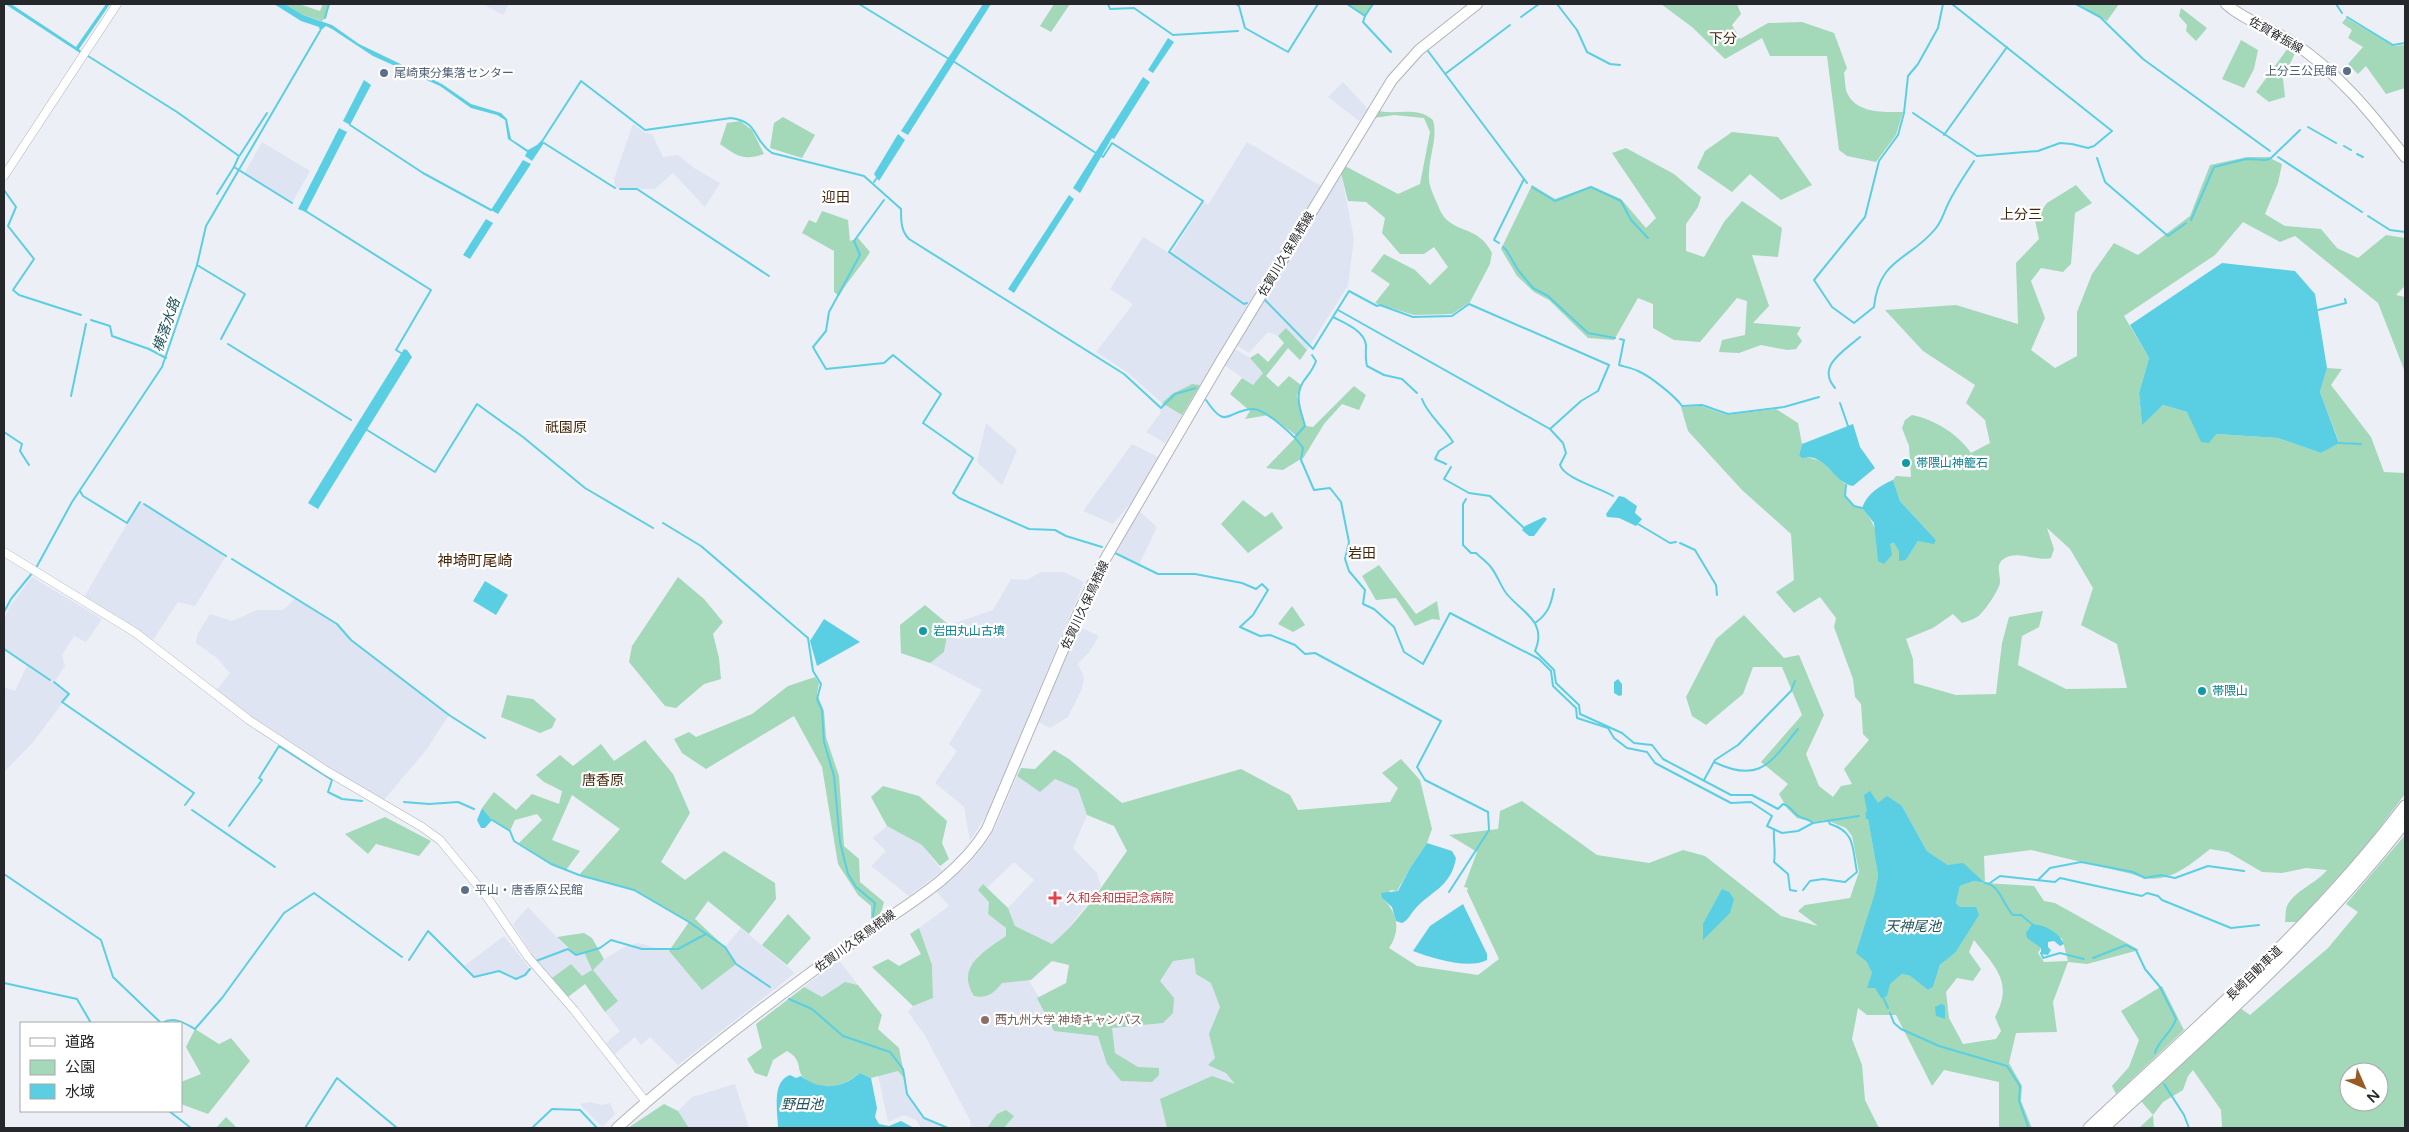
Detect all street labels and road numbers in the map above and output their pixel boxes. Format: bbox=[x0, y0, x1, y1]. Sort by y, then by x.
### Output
street label: 佐賀脊振線 bbox=[2247, 14, 2305, 56]
street label: 佐賀川久保鳥栖線 bbox=[1255, 209, 1317, 299]
street label: 佐賀川久保鳥栖線 bbox=[1058, 559, 1112, 651]
street label: 佐賀川久保鳥栖線 bbox=[812, 907, 898, 975]
street label: 長崎自動車道 bbox=[2223, 943, 2285, 1003]

